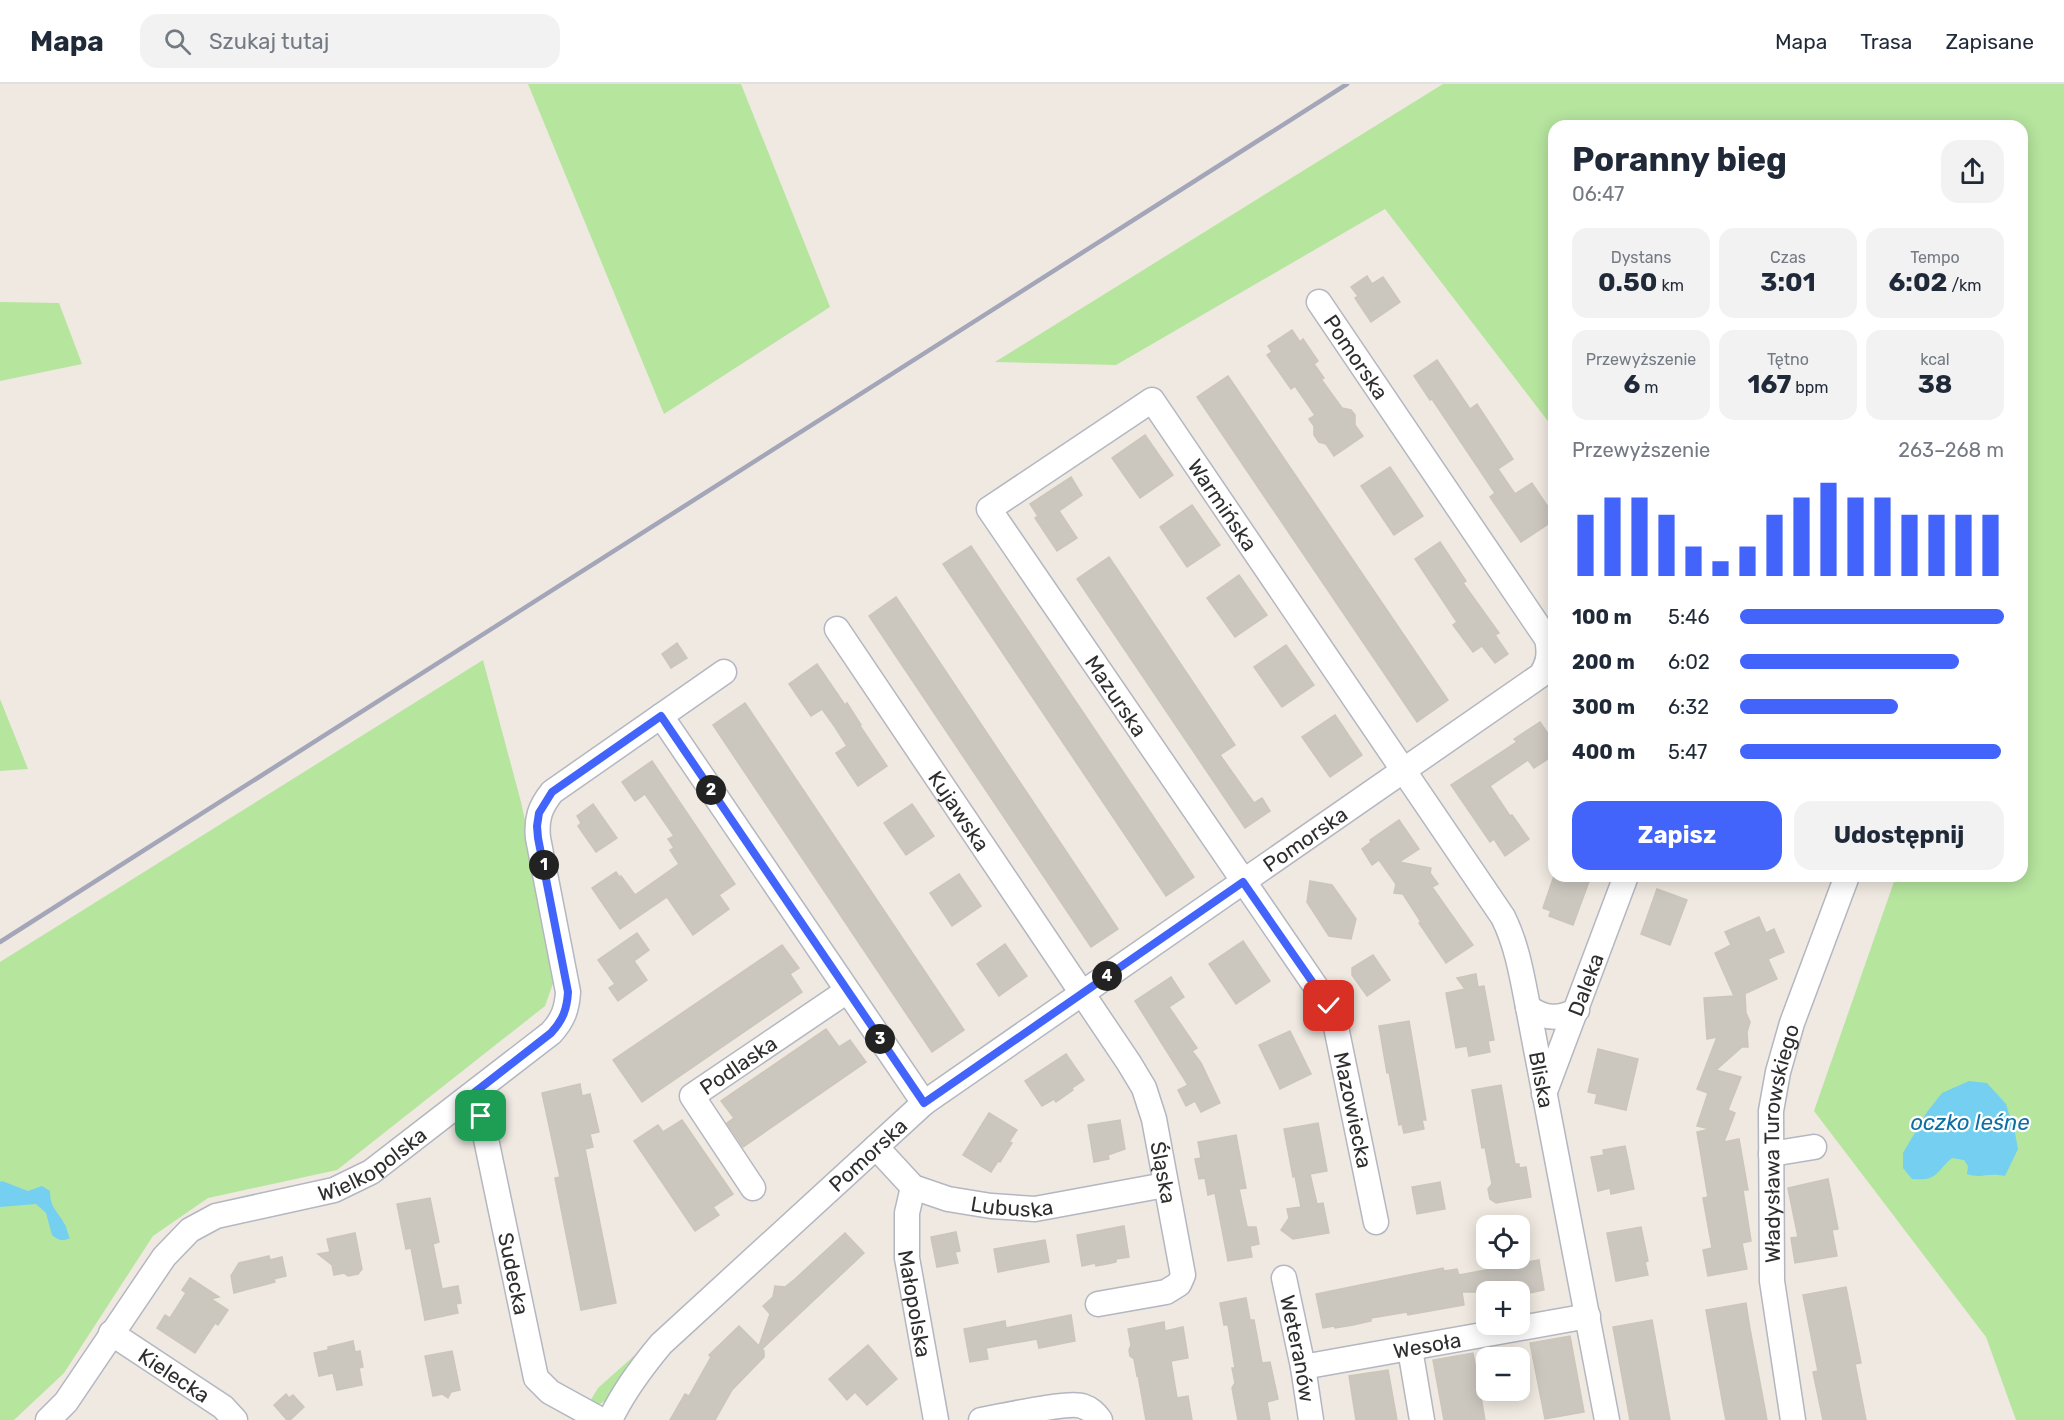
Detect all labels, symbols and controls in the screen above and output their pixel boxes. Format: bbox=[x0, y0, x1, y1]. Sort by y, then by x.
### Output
search box bbox=[140, 14, 560, 68]
text: Mapa bbox=[30, 25, 104, 58]
icon: search bbox=[161, 25, 194, 58]
text: Szukaj tutaj bbox=[209, 28, 329, 55]
text: Mapa bbox=[1775, 29, 1827, 54]
text: Trasa bbox=[1860, 29, 1912, 54]
text: Zapisane bbox=[1945, 29, 2034, 54]
text: Poranny bieg bbox=[1572, 140, 1787, 179]
button: share bbox=[1941, 140, 2004, 203]
text: 06:47 bbox=[1572, 182, 1624, 206]
text: Dystans bbox=[1611, 248, 1671, 267]
text: Czas bbox=[1770, 248, 1806, 267]
text: Tempo bbox=[1910, 248, 1960, 267]
text: 0.50 bbox=[1598, 267, 1657, 298]
text: 3:01 bbox=[1760, 267, 1816, 298]
text: 6:02 bbox=[1888, 267, 1947, 298]
text: km bbox=[1657, 276, 1684, 295]
text: /km bbox=[1947, 276, 1982, 295]
street label: Pomorska bbox=[1319, 310, 1393, 404]
text: Przewyższenie bbox=[1586, 350, 1696, 369]
text: Tętno bbox=[1767, 350, 1809, 369]
text: kcal bbox=[1920, 350, 1950, 369]
text: 6 bbox=[1623, 369, 1640, 400]
text: 167 bbox=[1747, 369, 1791, 400]
text: 38 bbox=[1918, 369, 1952, 400]
text: m bbox=[1640, 378, 1659, 397]
text: bpm bbox=[1791, 378, 1829, 397]
text: Przewyższenie bbox=[1572, 438, 1710, 462]
text: 263–268 m bbox=[1898, 438, 2004, 462]
street label: Warmińska bbox=[1183, 454, 1263, 555]
text: 100 m bbox=[1572, 605, 1632, 629]
text: 5:46 bbox=[1668, 605, 1709, 629]
text: 200 m bbox=[1572, 650, 1635, 674]
text: 6:02 bbox=[1668, 650, 1710, 674]
street label: Mazurska bbox=[1080, 651, 1152, 741]
text: 300 m bbox=[1572, 695, 1635, 719]
text: 6:32 bbox=[1668, 695, 1709, 719]
text: 400 m bbox=[1572, 740, 1635, 764]
text: 5:47 bbox=[1668, 740, 1707, 764]
street label: Kujawska bbox=[923, 766, 995, 856]
pin: 2 bbox=[696, 775, 726, 805]
text: 2 bbox=[706, 780, 716, 799]
street label: Pomorska bbox=[1258, 801, 1352, 877]
button: Zapisz bbox=[1572, 801, 1782, 870]
button: Udostępnij bbox=[1794, 801, 2004, 870]
pin: 1 bbox=[529, 850, 559, 880]
text: 1 bbox=[540, 855, 548, 874]
street label: Daleka bbox=[1562, 950, 1608, 1019]
pin: 4 bbox=[1092, 961, 1122, 991]
text: 4 bbox=[1102, 966, 1112, 985]
pin bbox=[1303, 980, 1354, 1031]
icon: check bbox=[1312, 989, 1345, 1022]
street label: Władysława Turowskiego bbox=[1758, 1021, 1804, 1263]
pin: 3 bbox=[865, 1024, 895, 1054]
text: 3 bbox=[875, 1029, 885, 1048]
street label: Podlaska bbox=[695, 1030, 781, 1100]
street label: Bliska bbox=[1524, 1049, 1560, 1110]
street label: Mazowiecka bbox=[1328, 1050, 1378, 1170]
pin bbox=[455, 1090, 506, 1141]
icon: arrive bbox=[464, 1099, 497, 1132]
water label: oczko leśne bbox=[1910, 1109, 2030, 1136]
street label: Pomorska bbox=[823, 1113, 912, 1197]
street label: Wielkopolska bbox=[315, 1121, 431, 1206]
street label: Śląska bbox=[1146, 1139, 1182, 1205]
street label: Lubuska bbox=[969, 1190, 1055, 1222]
map controls bbox=[1476, 1215, 1530, 1401]
button: locate bbox=[1476, 1215, 1530, 1269]
street label: Sudecka bbox=[493, 1230, 535, 1317]
street label: Małopolska bbox=[893, 1248, 937, 1359]
button: + bbox=[1476, 1281, 1530, 1335]
street label: Weteranów bbox=[1275, 1293, 1321, 1404]
street label: Wesoła bbox=[1391, 1326, 1463, 1363]
street label: Kielecka bbox=[134, 1342, 215, 1407]
button: − bbox=[1476, 1347, 1530, 1401]

